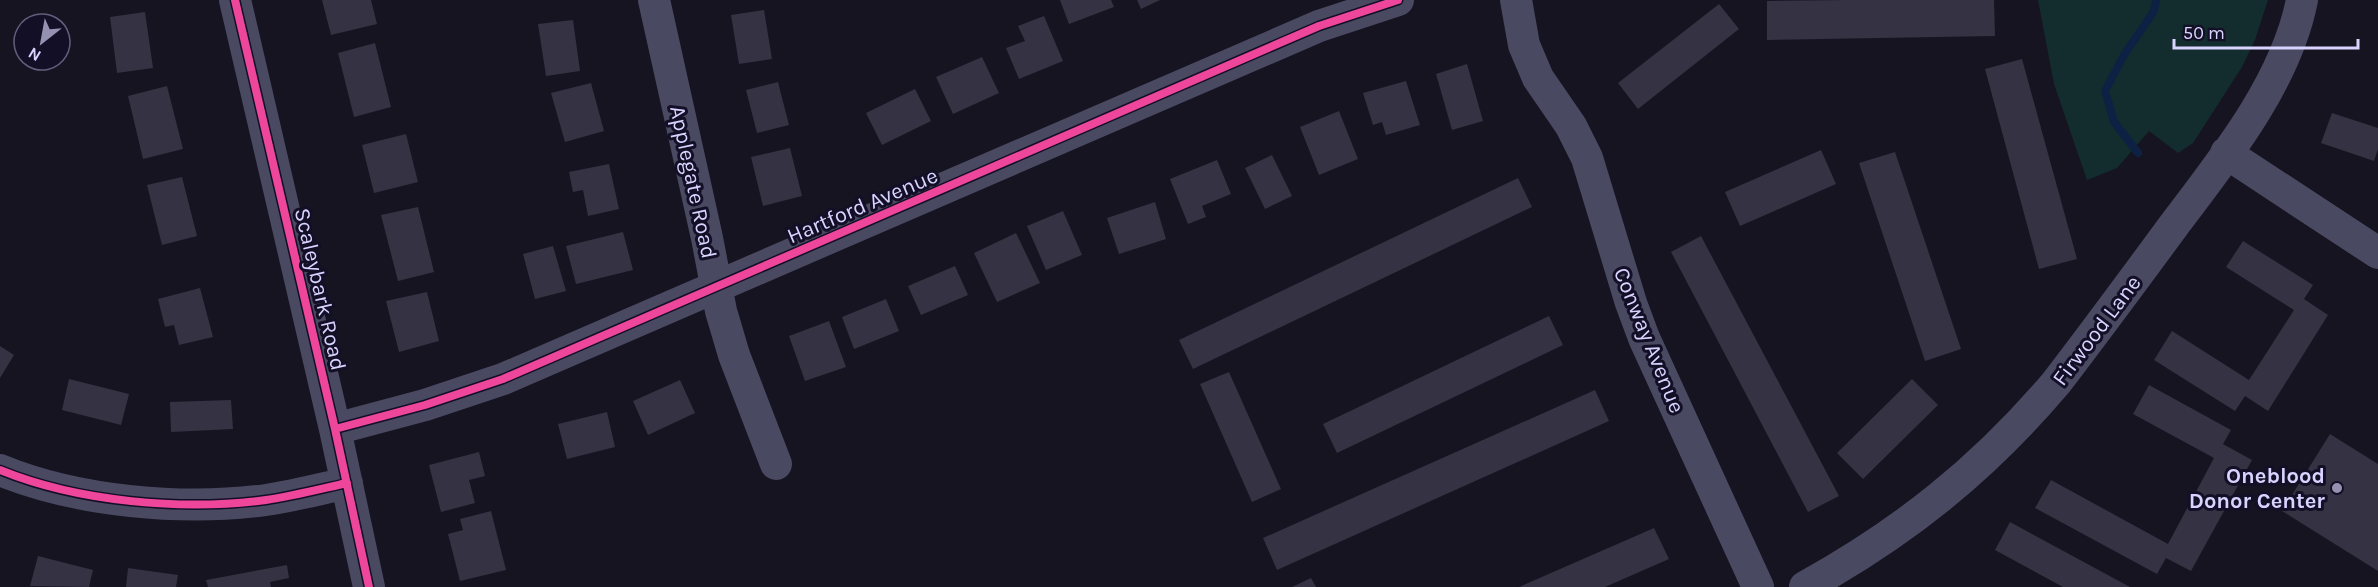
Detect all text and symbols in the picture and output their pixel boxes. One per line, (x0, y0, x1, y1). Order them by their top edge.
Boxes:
north arrow (12, 12, 72, 72)
scale bar (2174, 12, 2358, 50)
text: 50 m (2183, 22, 2225, 44)
text: N (25, 43, 44, 66)
street label: Applegate Road (664, 103, 722, 261)
street label: Hartford Avenue (783, 162, 942, 249)
street label: Scaleybark Road (289, 206, 351, 373)
street label: Conway Avenue (1608, 264, 1690, 417)
street label: Firwood Lane (2047, 270, 2147, 391)
place label: Oneblood Donor Center (2189, 463, 2325, 514)
marker: Oneblood Donor Center (2330, 481, 2344, 495)

